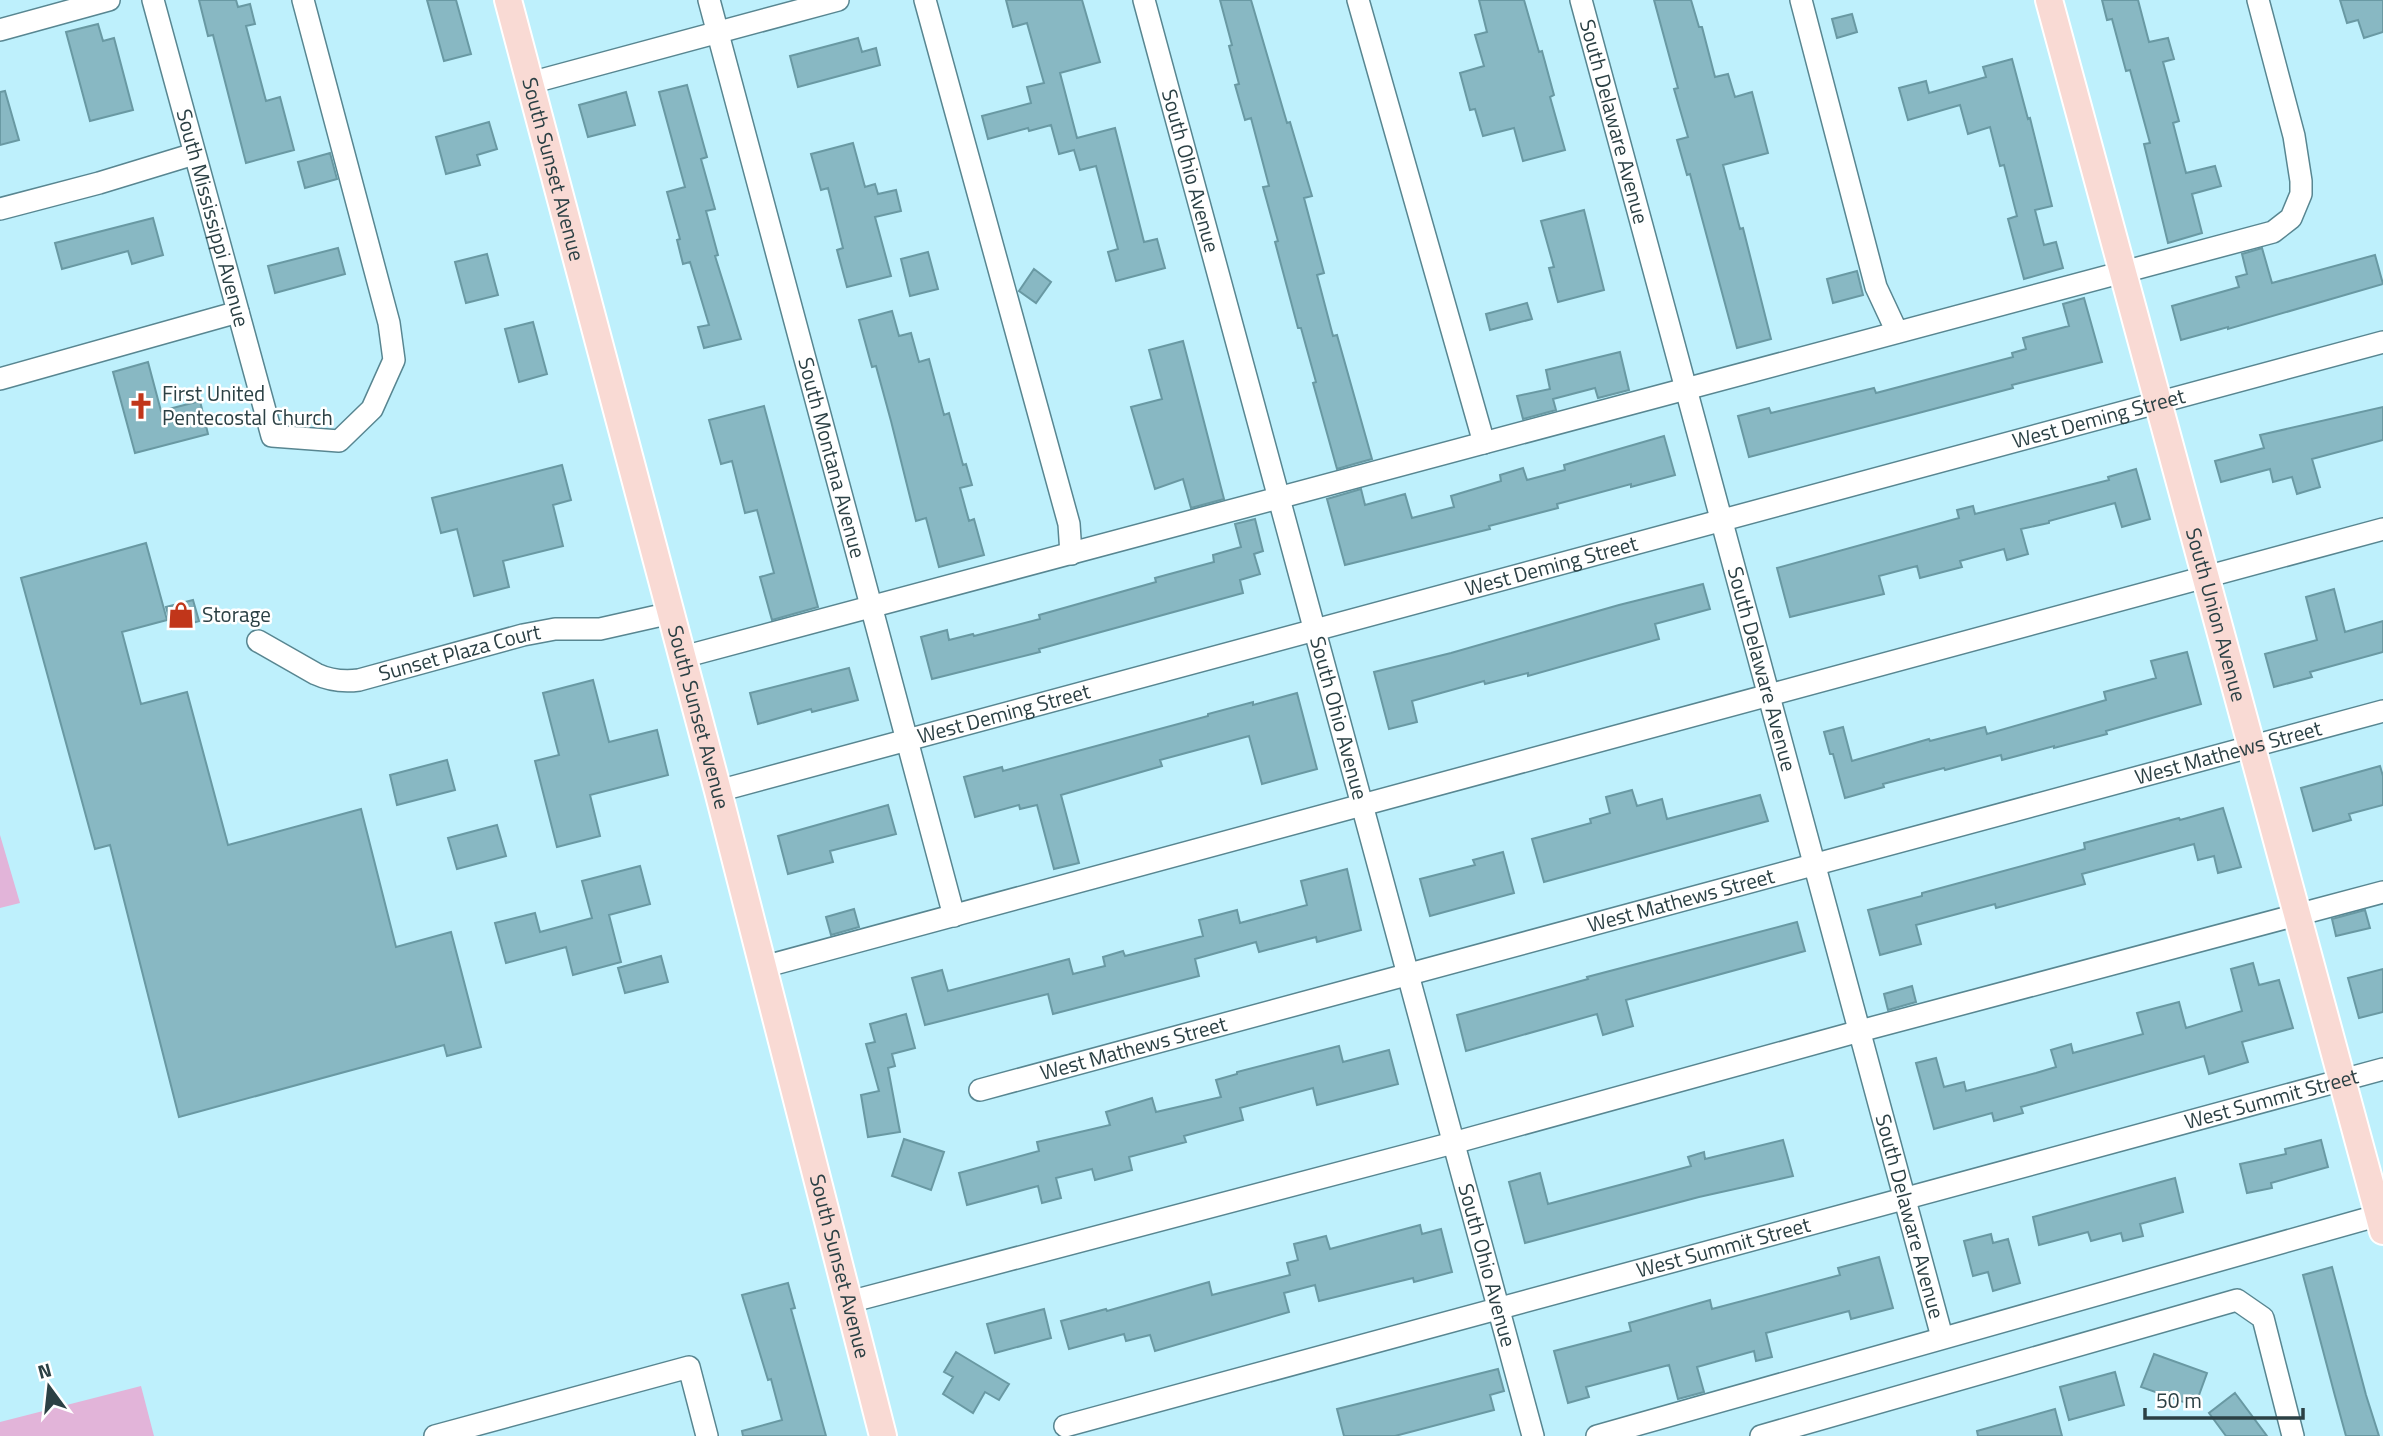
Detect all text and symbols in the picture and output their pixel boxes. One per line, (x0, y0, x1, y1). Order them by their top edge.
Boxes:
street label: South Delaware Avenue (1572, 15, 1658, 227)
street label: South Sunset Avenue (514, 74, 594, 264)
street label: South Ohio Avenue (1154, 85, 1229, 256)
street label: South Mississippi Avenue (168, 105, 258, 330)
street label: South Montana Avenue (790, 354, 875, 562)
place label: First United Pentecostal Church (162, 377, 333, 433)
street label: West Deming Street (2008, 379, 2189, 456)
church icon: First United Pentecostal Church (126, 391, 156, 421)
street label: South Union Avenue (2178, 524, 2256, 705)
street label: West Deming Street (1461, 527, 1642, 604)
street label: South Delaware Avenue (1720, 563, 1806, 775)
place label: Storage (202, 598, 271, 630)
shop icon: Storage (166, 600, 196, 630)
street label: Sunset Plaza Court (375, 615, 544, 689)
street label: South Sunset Avenue (660, 622, 739, 812)
street label: South Ohio Avenue (1302, 633, 1377, 803)
street label: West Deming Street (914, 674, 1094, 752)
street label: West Mathews Street (2131, 711, 2326, 792)
street label: West Mathews Street (1584, 859, 1778, 940)
street label: West Mathews Street (1036, 1007, 1231, 1088)
street label: West Summit Street (2181, 1059, 2362, 1137)
street label: South Delaware Avenue (1867, 1110, 1953, 1322)
street label: South Sunset Avenue (802, 1171, 879, 1361)
street label: South Ohio Avenue (1450, 1180, 1525, 1350)
street label: West Summit Street (1632, 1208, 1814, 1286)
north arrow (14, 1352, 84, 1422)
text: N (34, 1354, 55, 1386)
scale bar (2145, 1376, 2302, 1420)
text: 50 m (2156, 1384, 2202, 1416)

